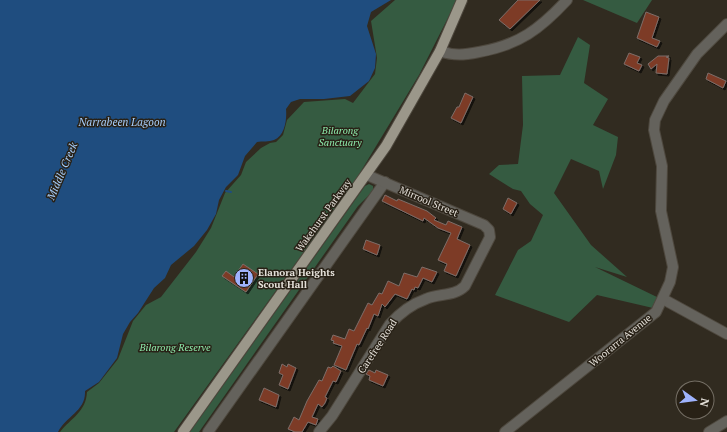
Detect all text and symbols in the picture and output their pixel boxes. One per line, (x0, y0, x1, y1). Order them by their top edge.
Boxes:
water label: Narrabeen Lagoon (77, 115, 166, 129)
park label: Bilarong Sanctuary (319, 124, 362, 149)
water label: Middle Creek (43, 139, 81, 203)
street label: Wakehurst Parkway (293, 175, 355, 254)
street label: Mirrool Street (397, 183, 460, 220)
place label: Elanora Heights Scout Hall (258, 266, 335, 291)
building icon: Elanora Heights Scout Hall (233, 267, 255, 289)
street label: Woorarra Avenue (587, 311, 654, 369)
street label: Carefree Road (355, 316, 400, 376)
park label: Bilarong Reserve (139, 341, 211, 354)
north arrow (675, 380, 715, 420)
text: N (697, 397, 713, 409)

